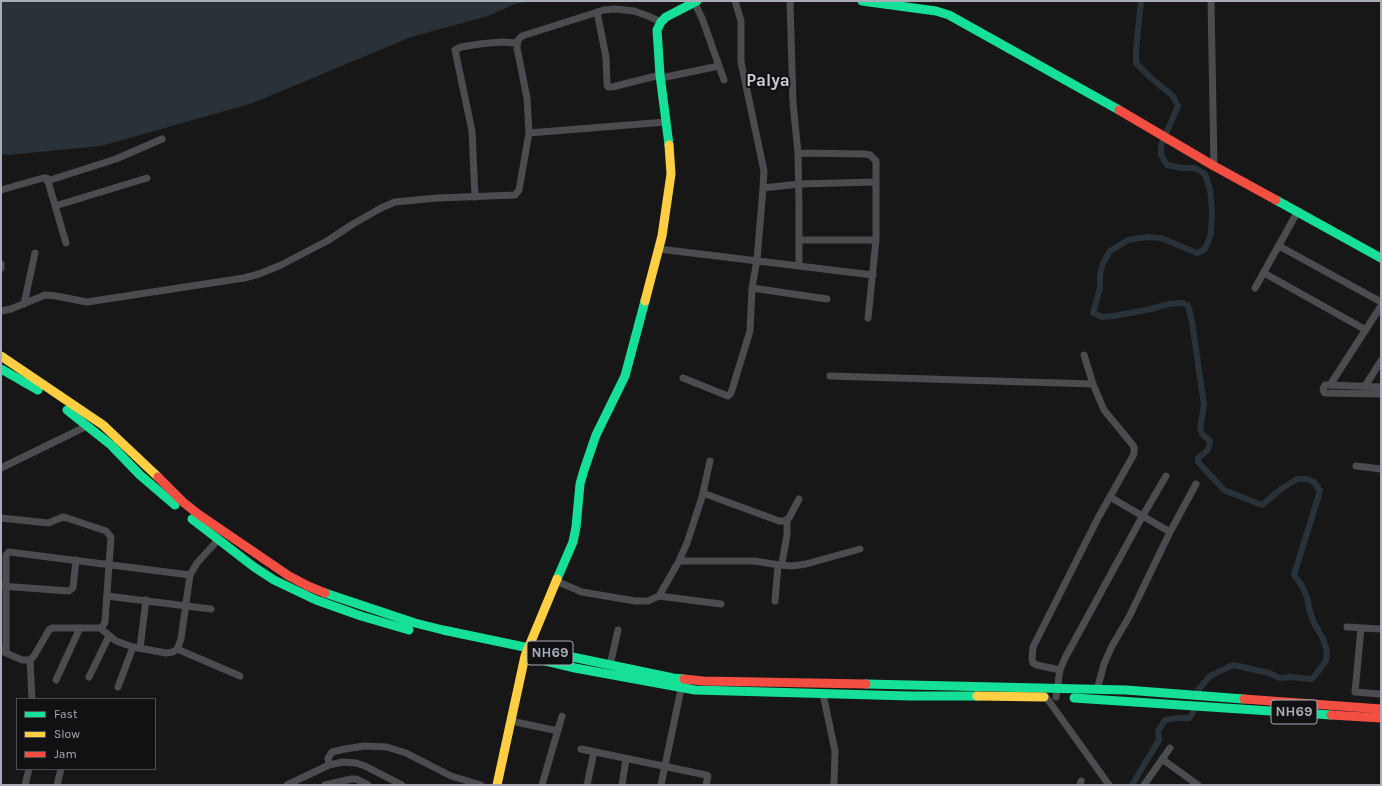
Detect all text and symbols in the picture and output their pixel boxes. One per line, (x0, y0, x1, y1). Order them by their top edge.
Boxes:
district label: Palya (746, 71, 790, 91)
road number: NH69 (527, 641, 573, 665)
legend (16, 698, 156, 770)
road number: NH69 (1271, 700, 1317, 724)
text: Fast (54, 707, 77, 721)
text: Slow (54, 727, 80, 741)
text: Jam (54, 747, 77, 761)

